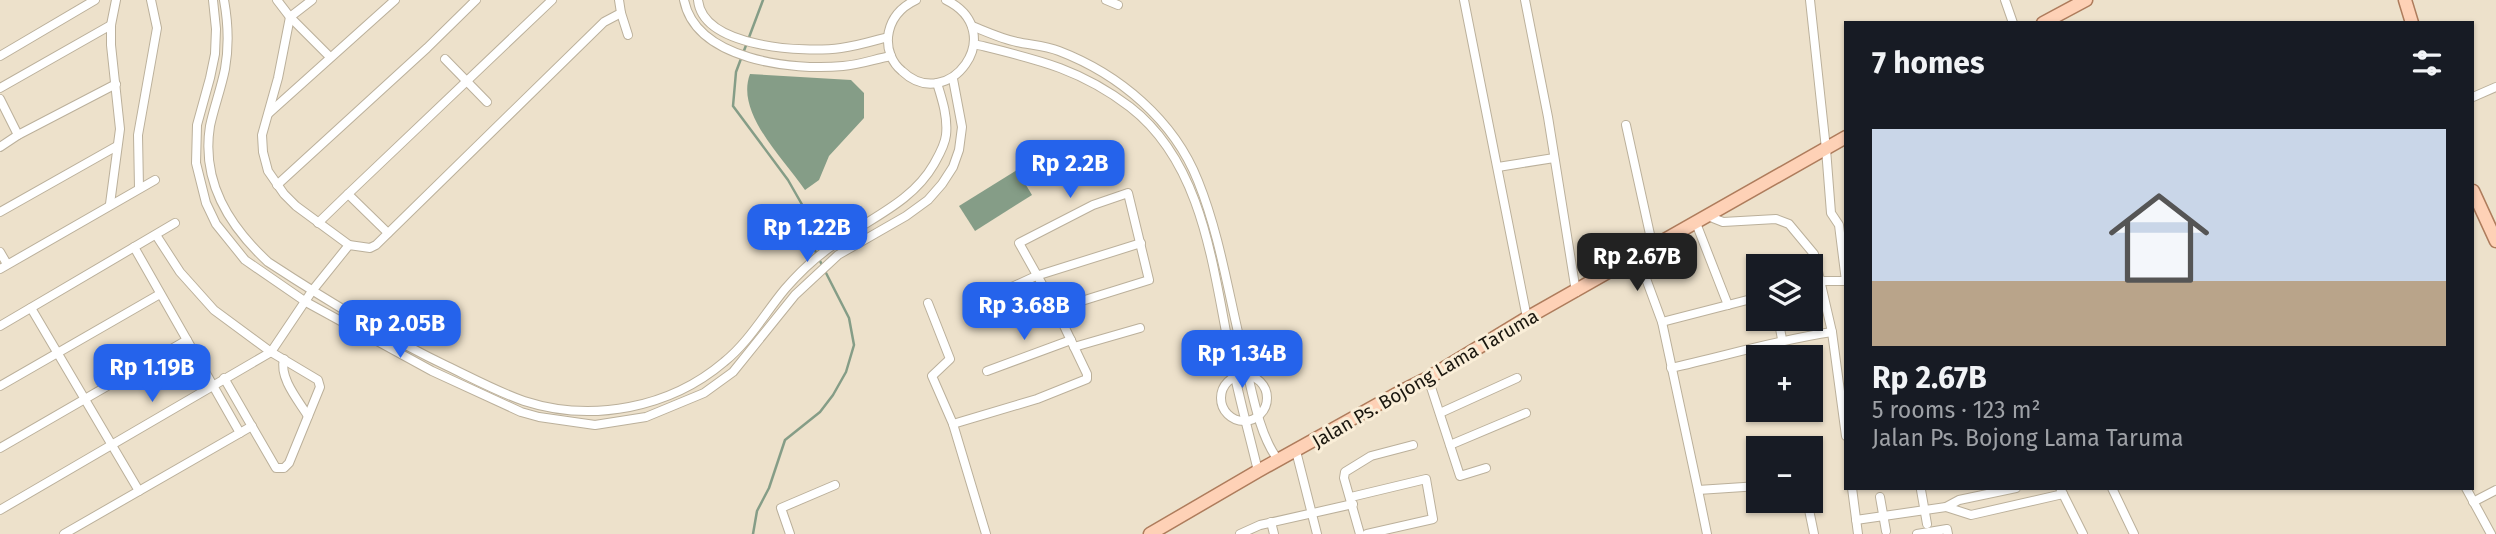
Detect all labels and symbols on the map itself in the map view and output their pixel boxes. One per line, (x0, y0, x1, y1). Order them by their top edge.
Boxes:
pin: Rp 2.2B (1005, 140, 1135, 200)
pin: Rp 1.22B (735, 204, 879, 264)
pin: Rp 2.67B (1565, 233, 1709, 293)
pin: Rp 3.68B (952, 282, 1096, 342)
pin: Rp 2.05B (328, 300, 472, 360)
street label: Jalan Ps. Bojong Lama Taruma (1308, 304, 1542, 453)
pin: Rp 1.34B (1170, 330, 1314, 390)
pin: Rp 1.19B (80, 344, 224, 404)

